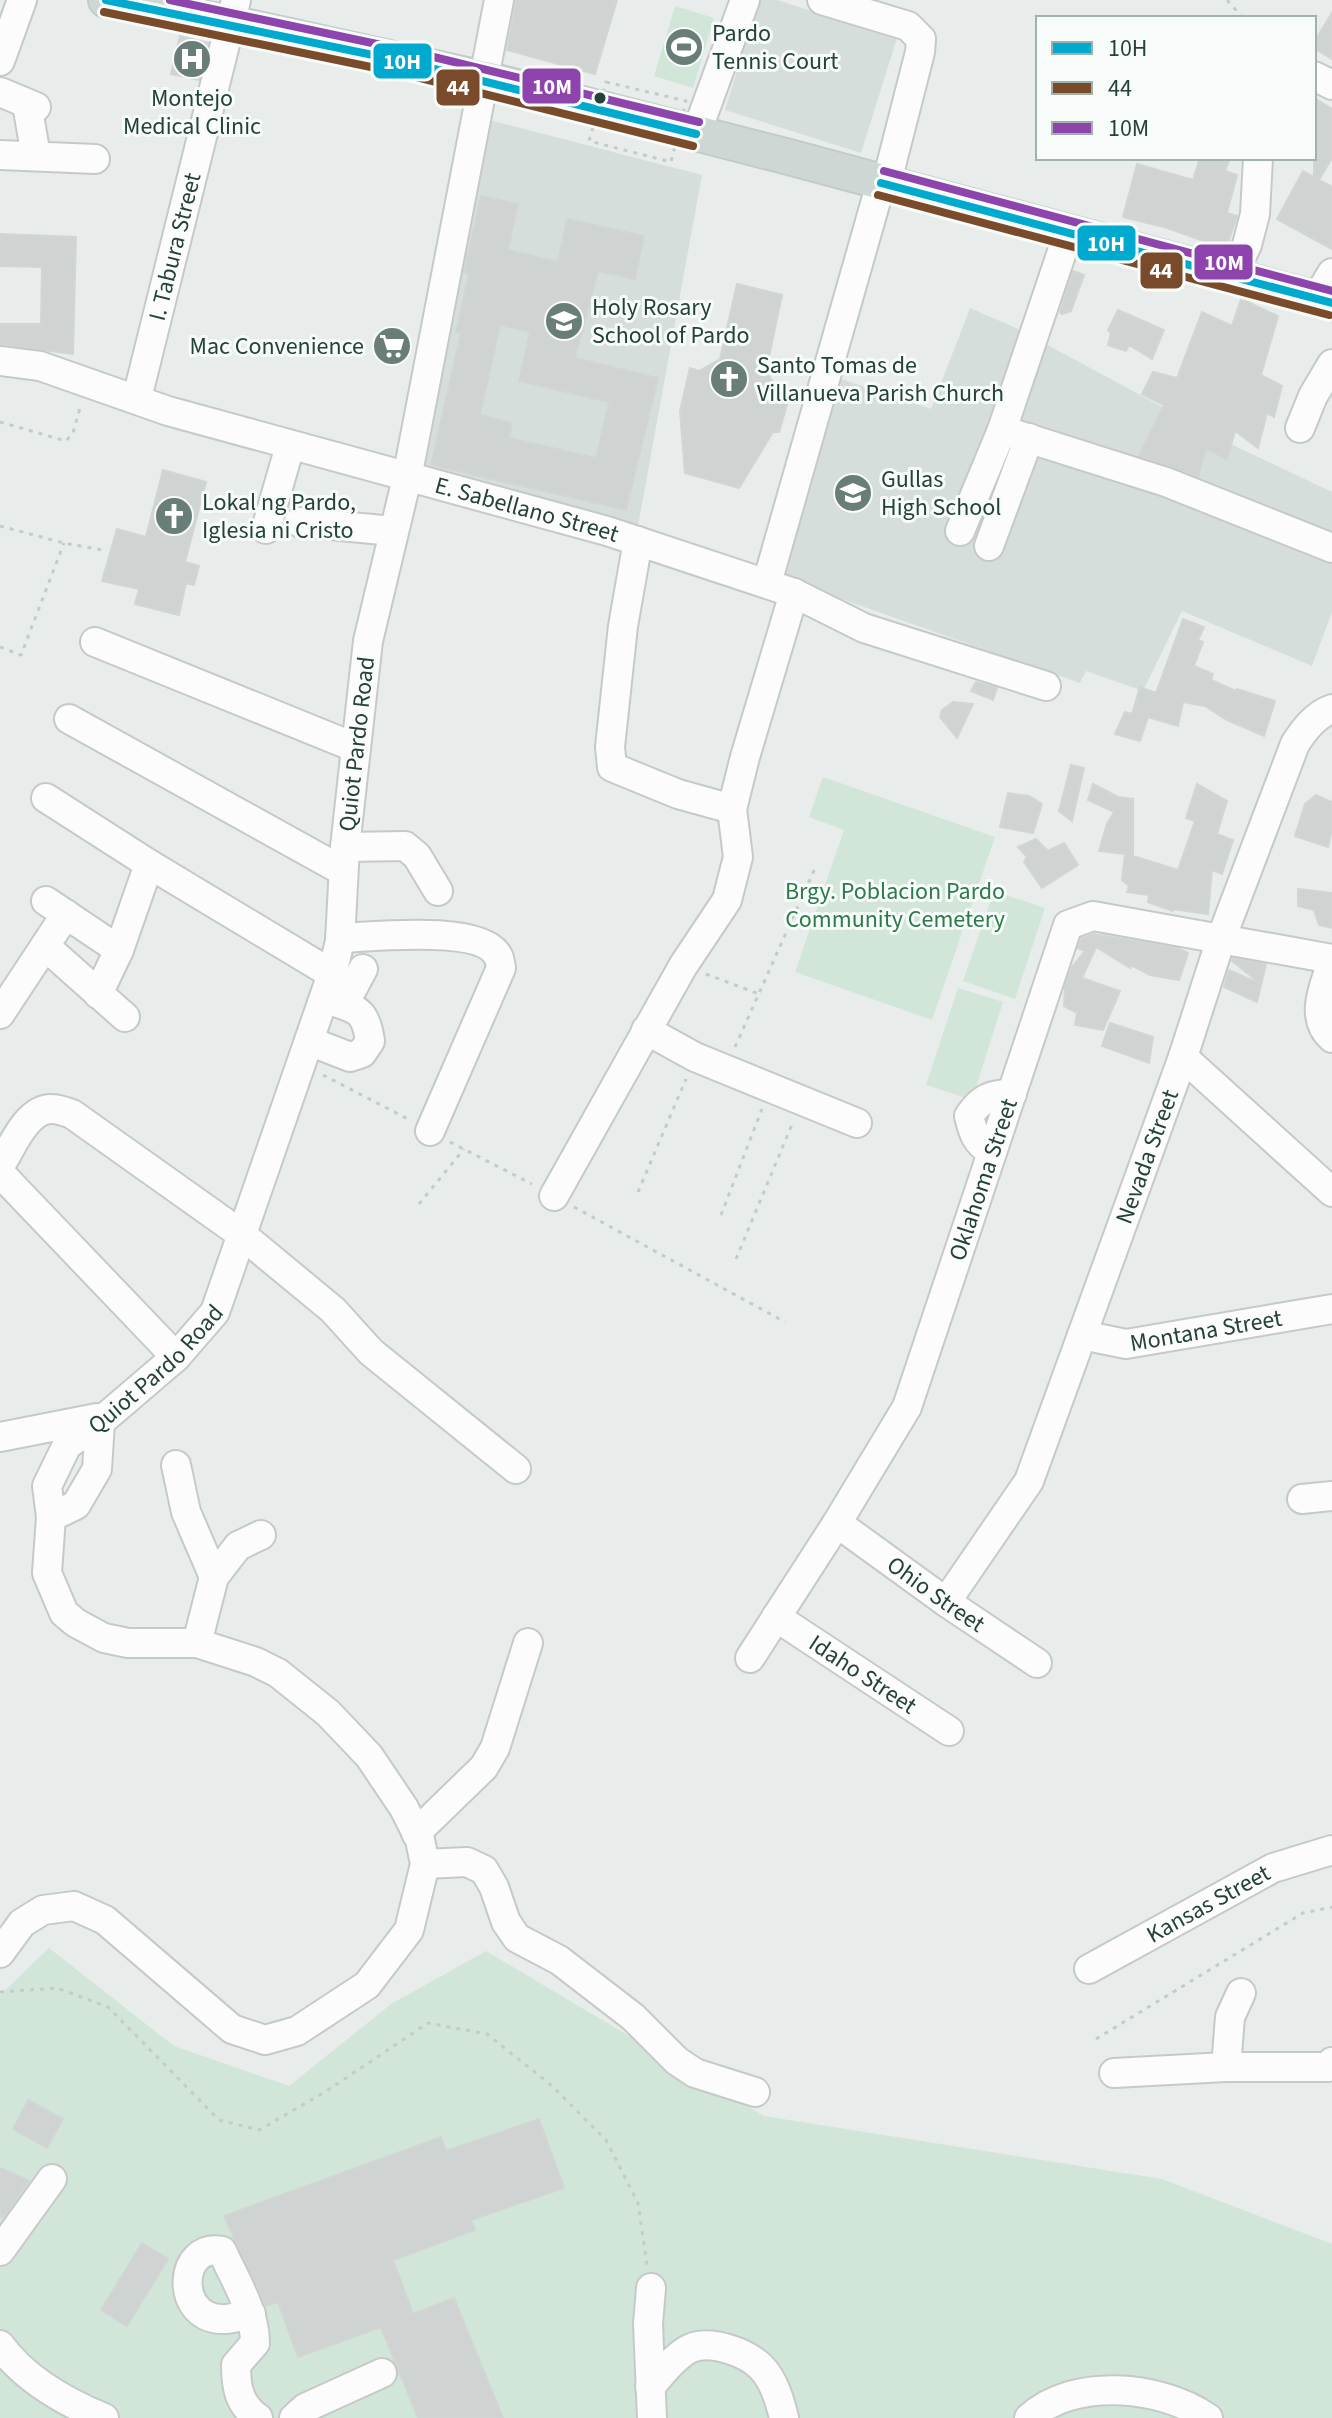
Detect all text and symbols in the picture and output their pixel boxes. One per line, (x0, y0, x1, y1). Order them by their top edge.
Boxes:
place label: Pardo Tennis Court (712, 16, 838, 79)
legend (1036, 16, 1316, 160)
sports icon: Pardo Tennis Court (663, 26, 705, 68)
text: 10H (1108, 31, 1148, 66)
hospital icon: Montejo Medical Clinic (171, 38, 213, 80)
line badge: 10H (372, 42, 433, 80)
text: 10H (383, 46, 421, 78)
line badge: 10M (521, 67, 582, 105)
line badge: 44 (435, 68, 481, 107)
text: 10M (532, 71, 572, 103)
text: 44 (1108, 71, 1132, 106)
text: 44 (446, 72, 470, 104)
place label: Montejo Medical Clinic (123, 81, 261, 144)
unlabelled marker (592, 90, 608, 106)
text: 10M (1108, 111, 1149, 146)
street label: I. Tabura Street (139, 169, 210, 324)
line badge: 10H (1076, 224, 1137, 262)
text: 10H (1087, 228, 1125, 260)
line badge: 10M (1193, 243, 1254, 281)
text: 10M (1204, 247, 1244, 279)
line badge: 44 (1139, 251, 1184, 290)
text: 44 (1149, 255, 1173, 287)
place label: Holy Rosary School of Pardo (592, 290, 750, 353)
school or university icon: Holy Rosary School of Pardo (543, 300, 585, 342)
supermarket icon: Mac Convenience (371, 325, 413, 367)
place label: Mac Convenience (189, 329, 364, 364)
place label: Santo Tomas de Villanueva Parish Church (757, 348, 1004, 411)
church icon: Santo Tomas de Villanueva Parish Church (708, 358, 750, 400)
place label: Gullas High School (881, 462, 1001, 525)
street label: E. Sabellano Street (431, 467, 623, 551)
school or university icon: Gullas High School (832, 472, 874, 514)
place label: Lokal ng Pardo, Iglesia ni Cristo (202, 485, 356, 548)
church icon: Lokal ng Pardo, Iglesia ni Cristo (153, 495, 195, 537)
street label: Quiot Pardo Road (329, 655, 384, 833)
park label: Brgy. Poblacion Pardo Community Cemetery (785, 874, 1005, 937)
street label: Nevada Street (1106, 1084, 1187, 1229)
street label: Oklahoma Street (940, 1094, 1026, 1265)
street label: Quiot Pardo Road (81, 1297, 232, 1443)
street label: Montana Street (1127, 1300, 1285, 1361)
street label: Ohio Street (880, 1547, 992, 1641)
street label: Idaho Street (802, 1626, 924, 1723)
street label: Kansas Street (1140, 1855, 1276, 1952)

